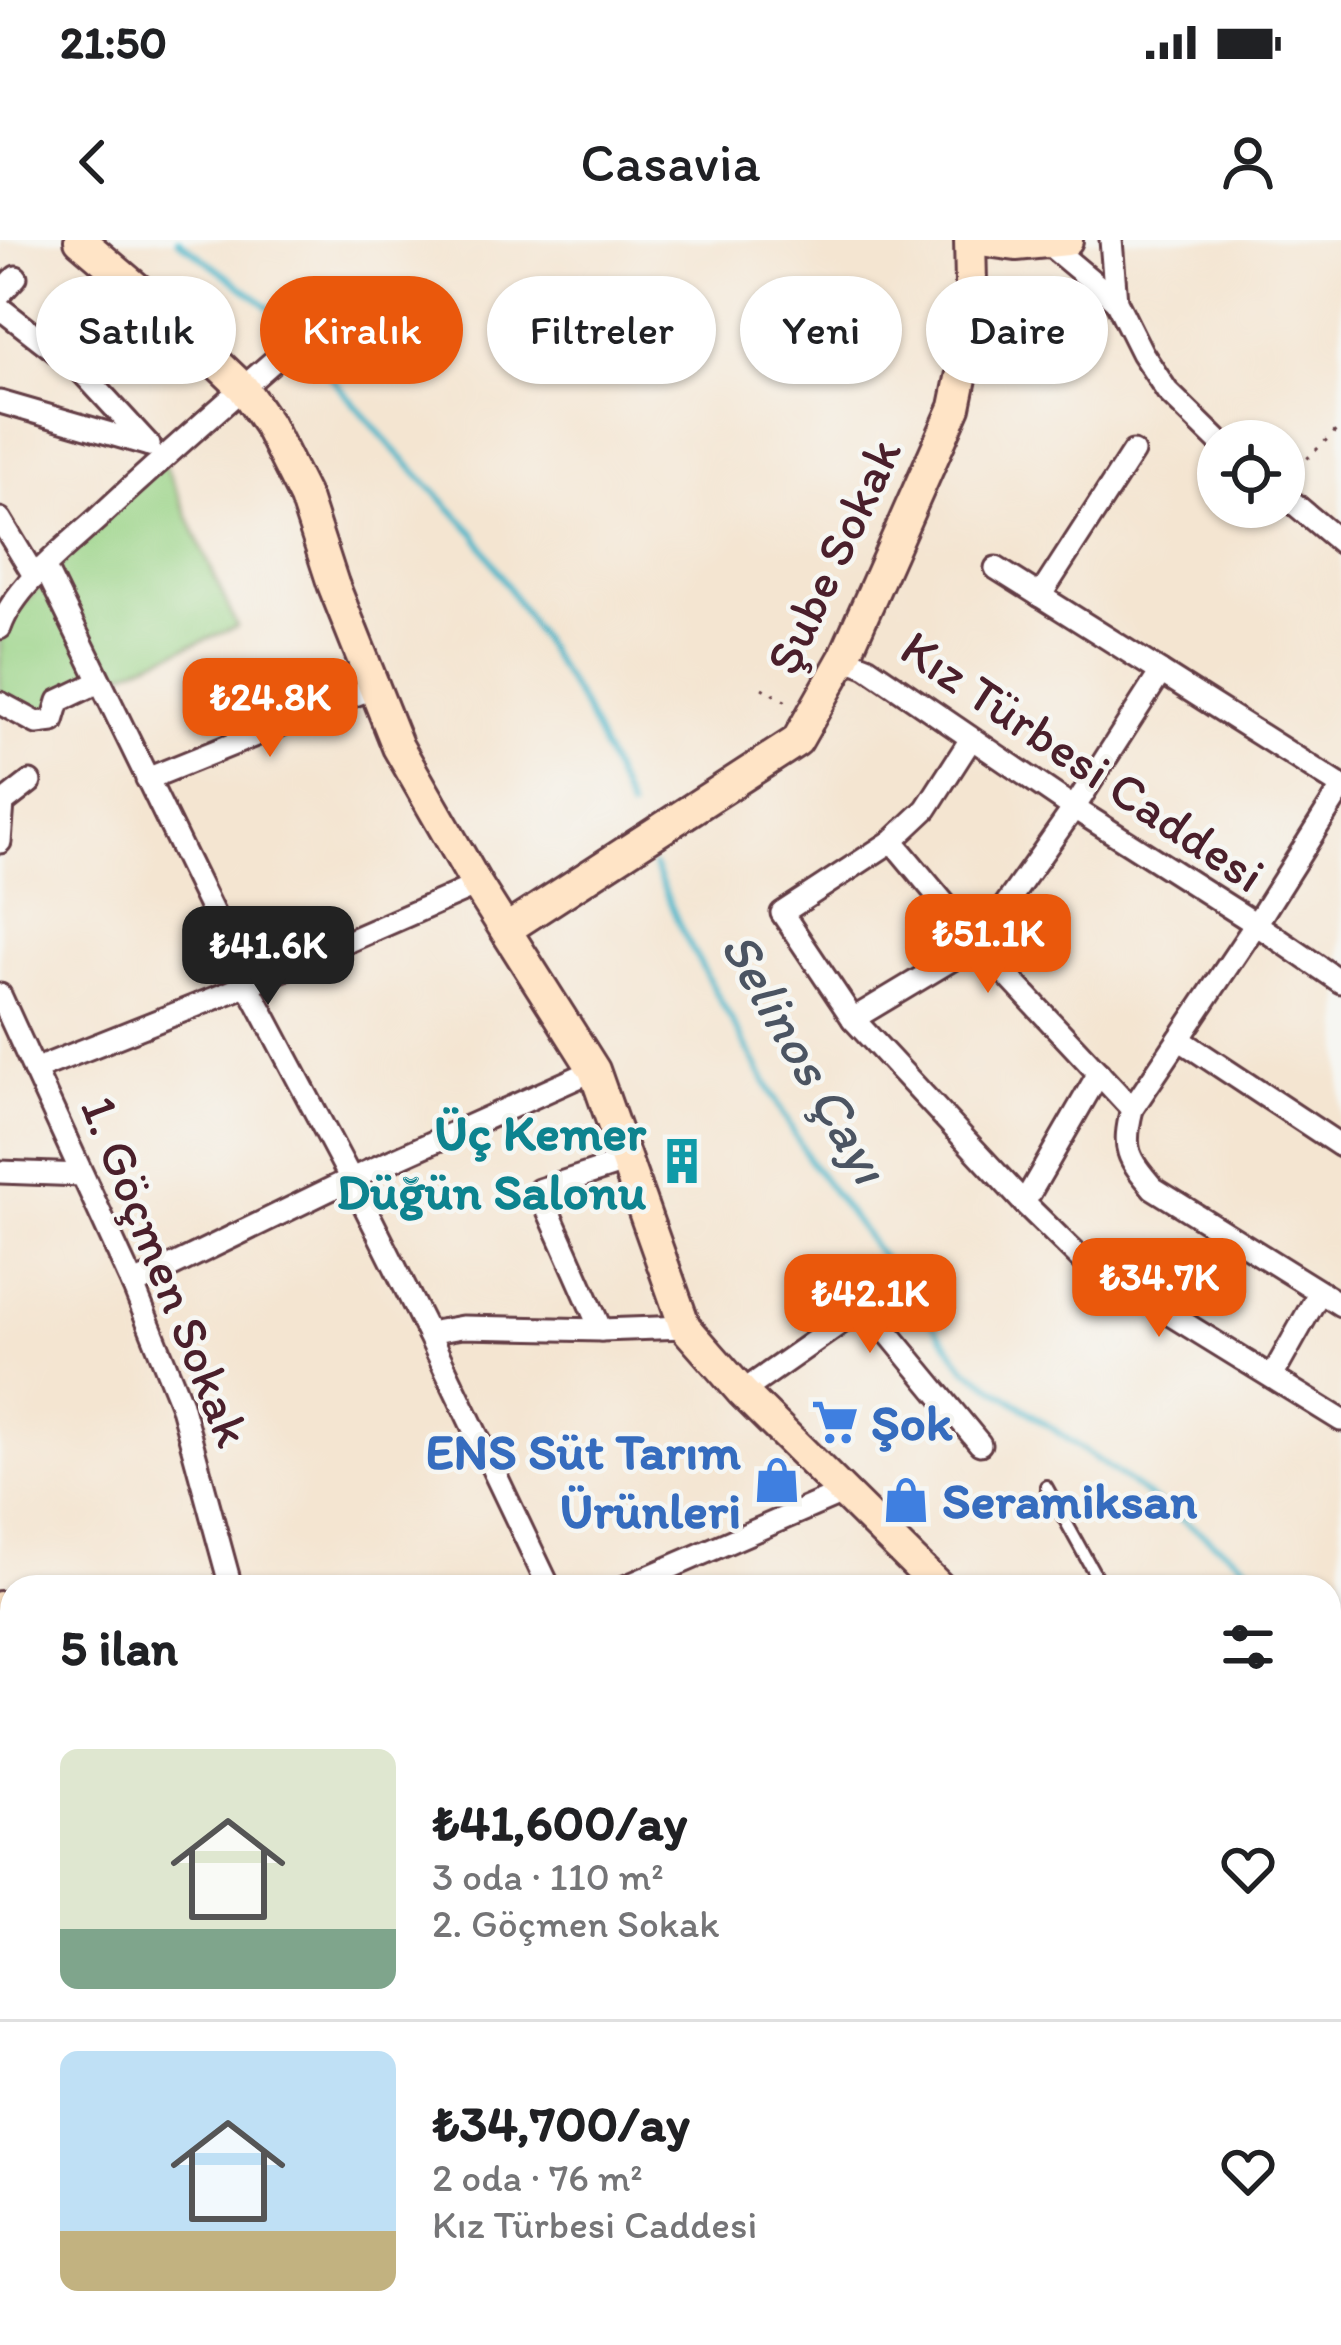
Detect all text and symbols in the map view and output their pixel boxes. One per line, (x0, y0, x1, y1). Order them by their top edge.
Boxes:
text: 21:50 (60, 15, 167, 69)
icon: back (60, 129, 126, 195)
icon: person (1215, 129, 1281, 195)
text: Casavia (580, 130, 761, 195)
chip: Satılık (36, 276, 236, 384)
chip: Kiralık (260, 276, 463, 384)
chip: Filtreler (487, 276, 716, 384)
chip: Yeni (740, 276, 902, 384)
chip: Daire (926, 276, 1108, 384)
map controls (1197, 420, 1305, 528)
button: locate (1197, 420, 1305, 528)
street label: Şube Sokak (752, 429, 914, 683)
street label: Kız Türbesi Caddesi (890, 617, 1276, 905)
pin: ₺24.8K (172, 658, 368, 760)
text: ₺24.8K (210, 673, 330, 720)
pin: ₺51.1K (890, 894, 1086, 996)
pin: ₺41.6K (170, 906, 366, 1008)
text: ₺51.1K (932, 909, 1044, 956)
water label: Selinos Çayı (707, 920, 904, 1196)
text: ₺41.6K (209, 921, 327, 968)
street label: 1. Göçmen Sokak (68, 1087, 264, 1455)
place label: Üç Kemer Düğün Salonu (337, 1102, 647, 1222)
building icon: Üç Kemer Düğün Salonu (657, 1136, 707, 1186)
pin: ₺34.7K (1061, 1238, 1257, 1340)
text: ₺34.7K (1099, 1253, 1219, 1300)
pin: ₺42.1K (772, 1254, 968, 1356)
text: ₺42.1K (811, 1269, 929, 1316)
place label: Şok (871, 1392, 953, 1453)
supermarket icon: Şok (810, 1397, 860, 1447)
place label: ENS Süt Tarım Ürünleri (425, 1421, 741, 1541)
shop icon: ENS Süt Tarım Ürünleri (752, 1455, 802, 1505)
place label: Seramiksan (942, 1470, 1198, 1531)
shop icon: Seramiksan (881, 1475, 931, 1525)
icon: filters (1215, 1614, 1281, 1680)
text: 5 ilan (60, 1617, 178, 1678)
text: ₺41,600/ay (432, 1792, 687, 1853)
icon: home (156, 1797, 300, 1941)
icon: heart (1215, 1836, 1281, 1902)
text: 3 oda · 110 m² (432, 1853, 664, 1900)
text: 2. Göçmen Sokak (432, 1900, 719, 1947)
text: ₺34,700/ay (432, 2093, 690, 2154)
icon: home (156, 2099, 300, 2243)
icon: heart (1215, 2138, 1281, 2204)
text: 2 oda · 76 m² (432, 2154, 643, 2201)
text: Kız Türbesi Caddesi (432, 2201, 757, 2248)

